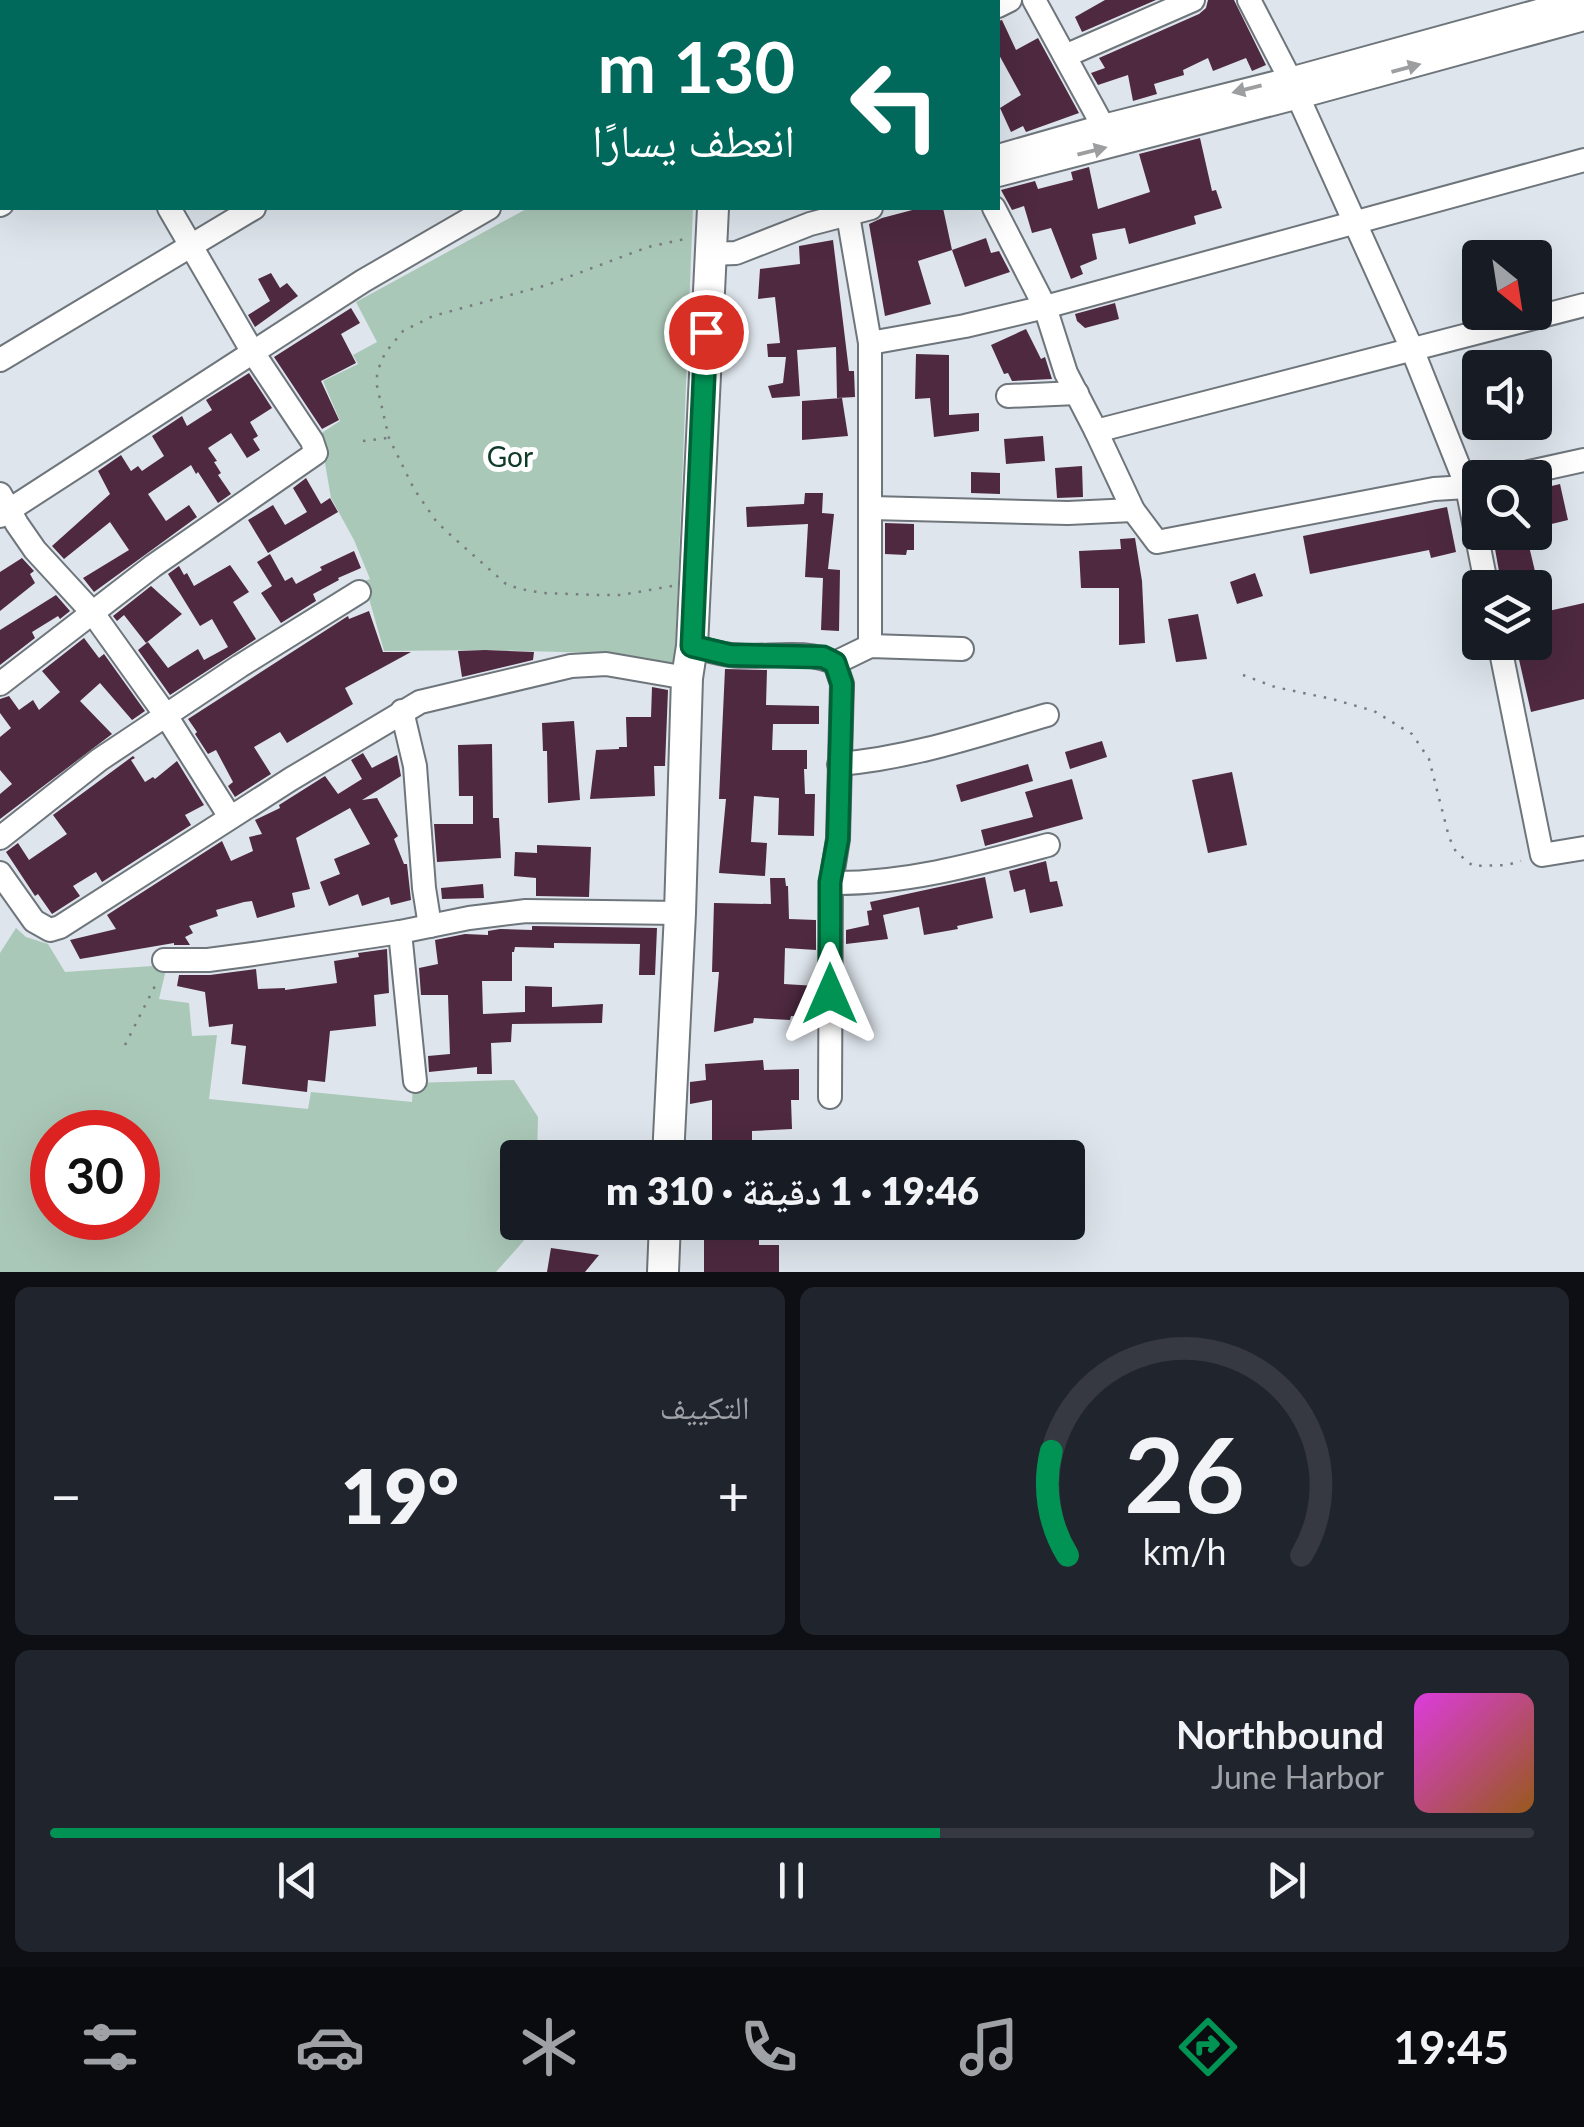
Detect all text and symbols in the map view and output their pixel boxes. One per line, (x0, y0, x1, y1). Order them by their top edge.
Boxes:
text: 130 m (598, 24, 795, 108)
icon: left (830, 40, 960, 170)
one-way arrow (1391, 60, 1422, 75)
one-way arrow (1231, 82, 1262, 98)
text: انعطف يسارًا (592, 113, 795, 167)
one-way arrow (1077, 143, 1108, 158)
north arrow (1462, 240, 1552, 330)
map controls (1462, 240, 1552, 660)
pin (664, 290, 749, 375)
icon: arrive (679, 305, 734, 360)
button: sound (1462, 350, 1552, 440)
park label: Gor (487, 439, 533, 473)
button: search (1462, 460, 1552, 550)
button: layers (1462, 570, 1552, 660)
position arrow (778, 942, 882, 1046)
speed limit sign: 30 (30, 1110, 160, 1240)
text: 19:46 · 1 دقيقة · 310 m (606, 1167, 979, 1213)
text: التكييف (660, 1387, 750, 1426)
text: 26 (1124, 1410, 1245, 1535)
text: 19° (341, 1450, 459, 1540)
text: − (50, 1462, 82, 1528)
text: + (718, 1462, 749, 1528)
text: km/h (1142, 1530, 1226, 1573)
text: Northbound (1176, 1711, 1384, 1757)
text: June Harbor (1211, 1757, 1384, 1796)
icon: previous (270, 1853, 325, 1908)
icon: pause (764, 1853, 819, 1908)
icon: next (1259, 1853, 1314, 1908)
icon: filters (75, 2012, 145, 2082)
icon: car (295, 2012, 365, 2082)
icon: climate (514, 2012, 584, 2082)
icon: phone (734, 2012, 804, 2082)
icon: music (954, 2012, 1024, 2082)
icon: directions (1173, 2012, 1243, 2082)
text: 19:45 (1393, 2020, 1509, 2074)

